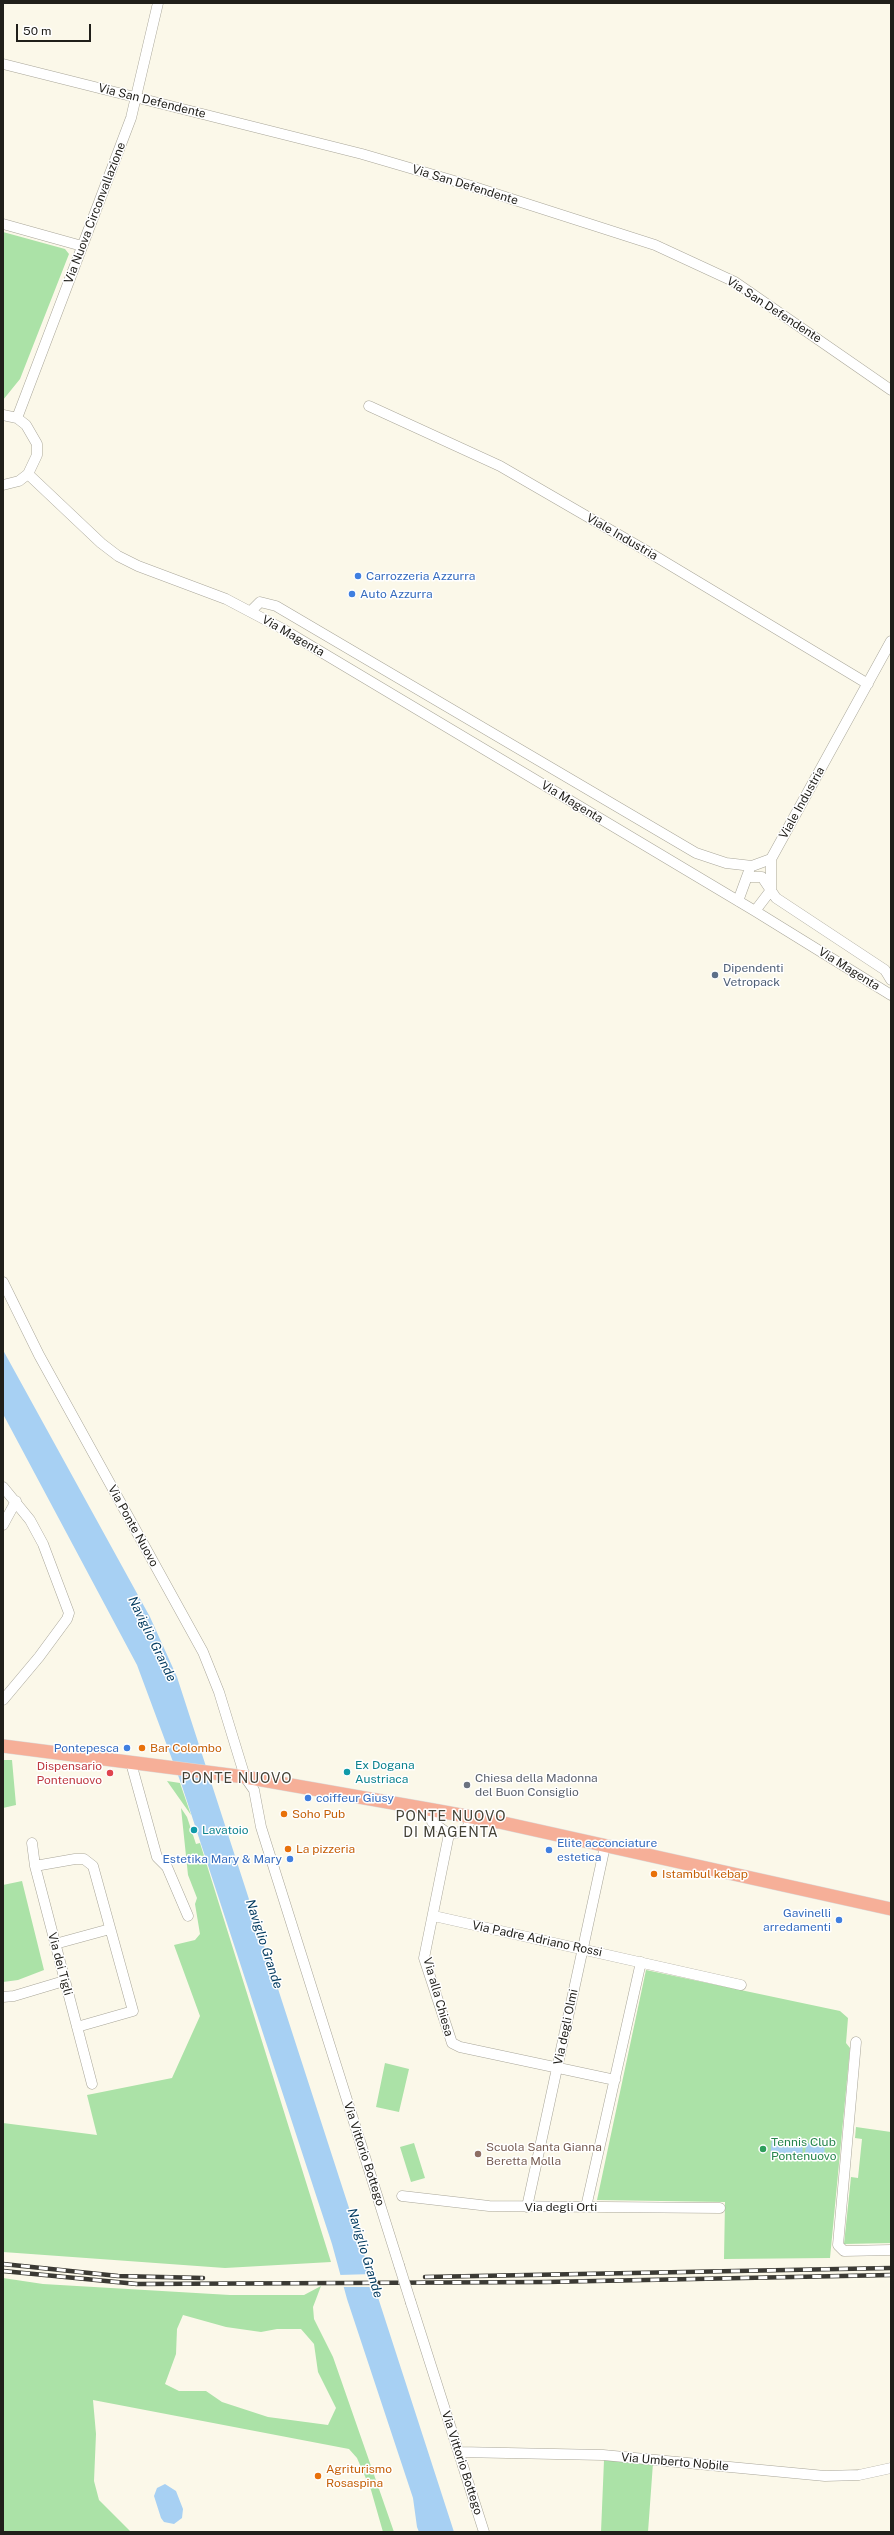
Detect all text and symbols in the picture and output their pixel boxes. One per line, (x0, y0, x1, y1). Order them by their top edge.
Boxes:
scale bar (18, 16, 93, 42)
text: 50 m (23, 24, 51, 38)
street label: Via San Defendente (97, 81, 207, 121)
street label: Via Nuova Circonvallazione (61, 140, 129, 286)
street label: Via San Defendente (410, 162, 520, 208)
street label: Via San Defendente (724, 274, 824, 346)
street label: Viale Industria (584, 511, 660, 563)
place label: Carrozzeria Azzurra (366, 569, 475, 583)
marker: Carrozzeria Azzurra (353, 571, 363, 581)
place label: Auto Azzurra (360, 587, 433, 601)
marker: Auto Azzurra (347, 589, 357, 599)
street label: Via Magenta (259, 612, 327, 660)
street label: Viale Industria (776, 764, 828, 842)
street label: Via Magenta (538, 778, 606, 826)
street label: Via Magenta (816, 944, 882, 994)
place label: Dipendenti Vetropack (723, 961, 783, 989)
marker: Dipendenti Vetropack (710, 970, 720, 980)
street label: Via Ponte Nuovo (105, 1483, 161, 1569)
water label: Naviglio Grande (125, 1594, 179, 1684)
place label: Pontepesca (54, 1741, 119, 1755)
place label: Bar Colombo (150, 1741, 222, 1755)
marker: Pontepesca (122, 1743, 132, 1753)
marker: Bar Colombo (137, 1743, 147, 1753)
place label: Ex Dogana Austriaca (355, 1758, 415, 1786)
place label: Dispensario Pontenuovo (36, 1759, 102, 1787)
marker: Ex Dogana Austriaca (342, 1767, 352, 1777)
marker: Dispensario Pontenuovo (105, 1768, 115, 1778)
district label: PONTE NUOVO (181, 1771, 293, 1787)
place label: Chiesa della Madonna del Buon Consiglio (475, 1771, 598, 1799)
marker: Chiesa della Madonna del Buon Consiglio (462, 1780, 472, 1790)
place label: coiffeur Giusy (316, 1791, 394, 1805)
marker: coiffeur Giusy (303, 1793, 313, 1803)
place label: Soho Pub (292, 1807, 345, 1821)
marker: Soho Pub (279, 1809, 289, 1819)
district label: PONTE NUOVO DI MAGENTA (395, 1809, 507, 1842)
place label: Lavatoio (202, 1823, 249, 1837)
marker: Lavatoio (189, 1825, 199, 1835)
place label: Elite acconciature estetica (557, 1836, 657, 1864)
place label: La pizzeria (296, 1842, 355, 1856)
marker: La pizzeria (283, 1844, 293, 1854)
marker: Elite acconciature estetica (544, 1845, 554, 1855)
place label: Estetika Mary & Mary (163, 1852, 282, 1866)
marker: Estetika Mary & Mary (285, 1854, 295, 1864)
place label: Istambul kebap (662, 1867, 748, 1881)
marker: Istambul kebap (649, 1869, 659, 1879)
water label: Naviglio Grande (242, 1897, 286, 1991)
place label: Gavinelli arredamenti (763, 1906, 831, 1934)
marker: Gavinelli arredamenti (834, 1915, 844, 1925)
street label: Via Padre Adriano Rossi (471, 1918, 603, 1960)
street label: Via dei Tigli (45, 1931, 75, 1997)
street label: Via alla Chiesa (420, 1956, 456, 2038)
street label: Via degli Olmi (551, 1988, 581, 2066)
street label: Via Vittorio Bottego (340, 2100, 388, 2208)
place label: Tennis Club Pontenuovo (771, 2135, 837, 2163)
place label: Scuola Santa Gianna Beretta Molla (486, 2140, 602, 2168)
marker: Tennis Club Pontenuovo (758, 2144, 768, 2154)
marker: Scuola Santa Gianna Beretta Molla (473, 2149, 483, 2159)
street label: Via degli Orti (525, 2200, 597, 2214)
water label: Naviglio Grande (344, 2206, 386, 2300)
street label: Via Vittorio Bottego (438, 2409, 486, 2517)
street label: Via Umberto Nobile (621, 2450, 729, 2474)
place label: Agriturismo Rosaspina (326, 2462, 392, 2490)
marker: Agriturismo Rosaspina (313, 2471, 323, 2481)

